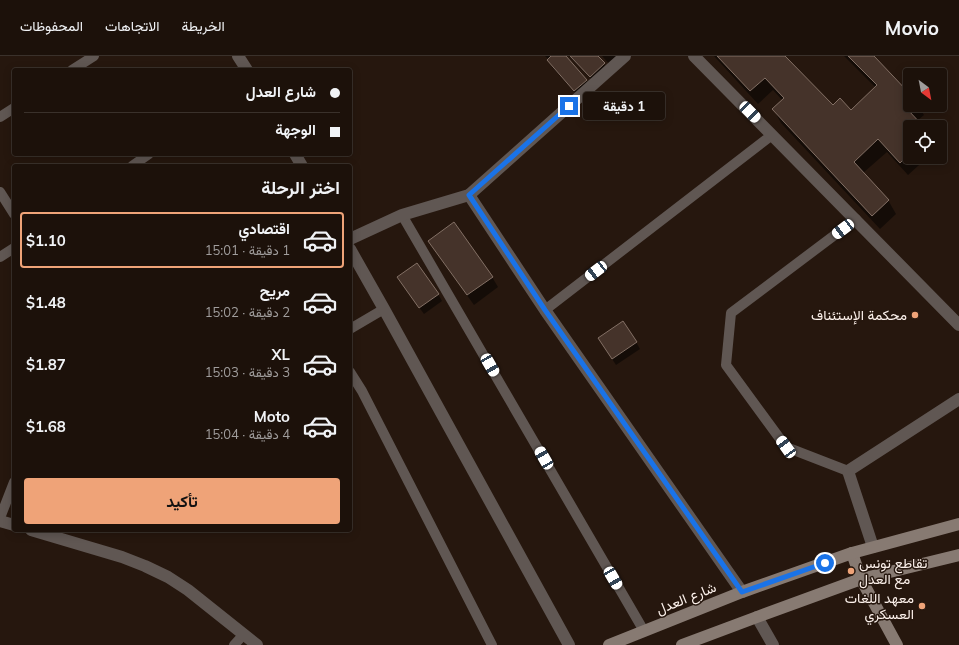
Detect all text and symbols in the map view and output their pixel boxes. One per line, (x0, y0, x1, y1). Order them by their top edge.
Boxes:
text: Movio (885, 16, 939, 40)
text: المحفوظات (20, 17, 83, 35)
text: الاتجاهات (105, 17, 159, 35)
text: الخريطة (181, 17, 225, 35)
north arrow (903, 68, 947, 112)
map controls (903, 68, 947, 164)
text: شارع العدل (246, 82, 316, 101)
callout: 1 دقيقة (583, 92, 665, 120)
route end (560, 97, 578, 115)
text: 1 دقيقة (603, 98, 645, 114)
car (737, 99, 763, 125)
text: الوجهة (275, 120, 316, 139)
button: locate (903, 120, 947, 164)
text: اختر الرحلة (261, 176, 340, 199)
car (830, 217, 856, 241)
text: اقتصادي (238, 219, 290, 238)
icon: car (302, 222, 338, 258)
text: $1.10 (26, 231, 66, 250)
text: 1 دقيقة · 15:01 (205, 242, 290, 258)
car (583, 259, 609, 283)
text: مريح (260, 281, 290, 300)
icon: car (302, 284, 338, 320)
text: $1.48 (26, 293, 66, 312)
text: 2 دقيقة · 15:02 (205, 304, 290, 320)
place label: محكمة الإستئناف (811, 306, 907, 325)
marker: محكمة الإستئناف (910, 310, 920, 320)
text: XL (272, 345, 290, 364)
icon: car (302, 346, 338, 382)
car (479, 352, 501, 378)
text: $1.87 (26, 355, 66, 374)
text: 3 دقيقة · 15:03 (205, 364, 290, 380)
text: Moto (254, 407, 290, 426)
icon: car (302, 408, 338, 444)
text: $1.68 (26, 417, 66, 436)
text: 4 دقيقة · 15:04 (205, 426, 290, 442)
car (774, 434, 798, 460)
car (533, 445, 555, 471)
button: تأكيد (24, 478, 340, 524)
route start (816, 554, 834, 572)
place label: تقاطع تونس مع العدل (859, 554, 928, 590)
car (602, 565, 624, 591)
marker: تقاطع تونس مع العدل (846, 566, 856, 576)
street label: شارع العدل (653, 578, 720, 620)
place label: معهد اللغات العسكري (845, 589, 914, 626)
marker: معهد اللغات العسكري (917, 601, 927, 611)

